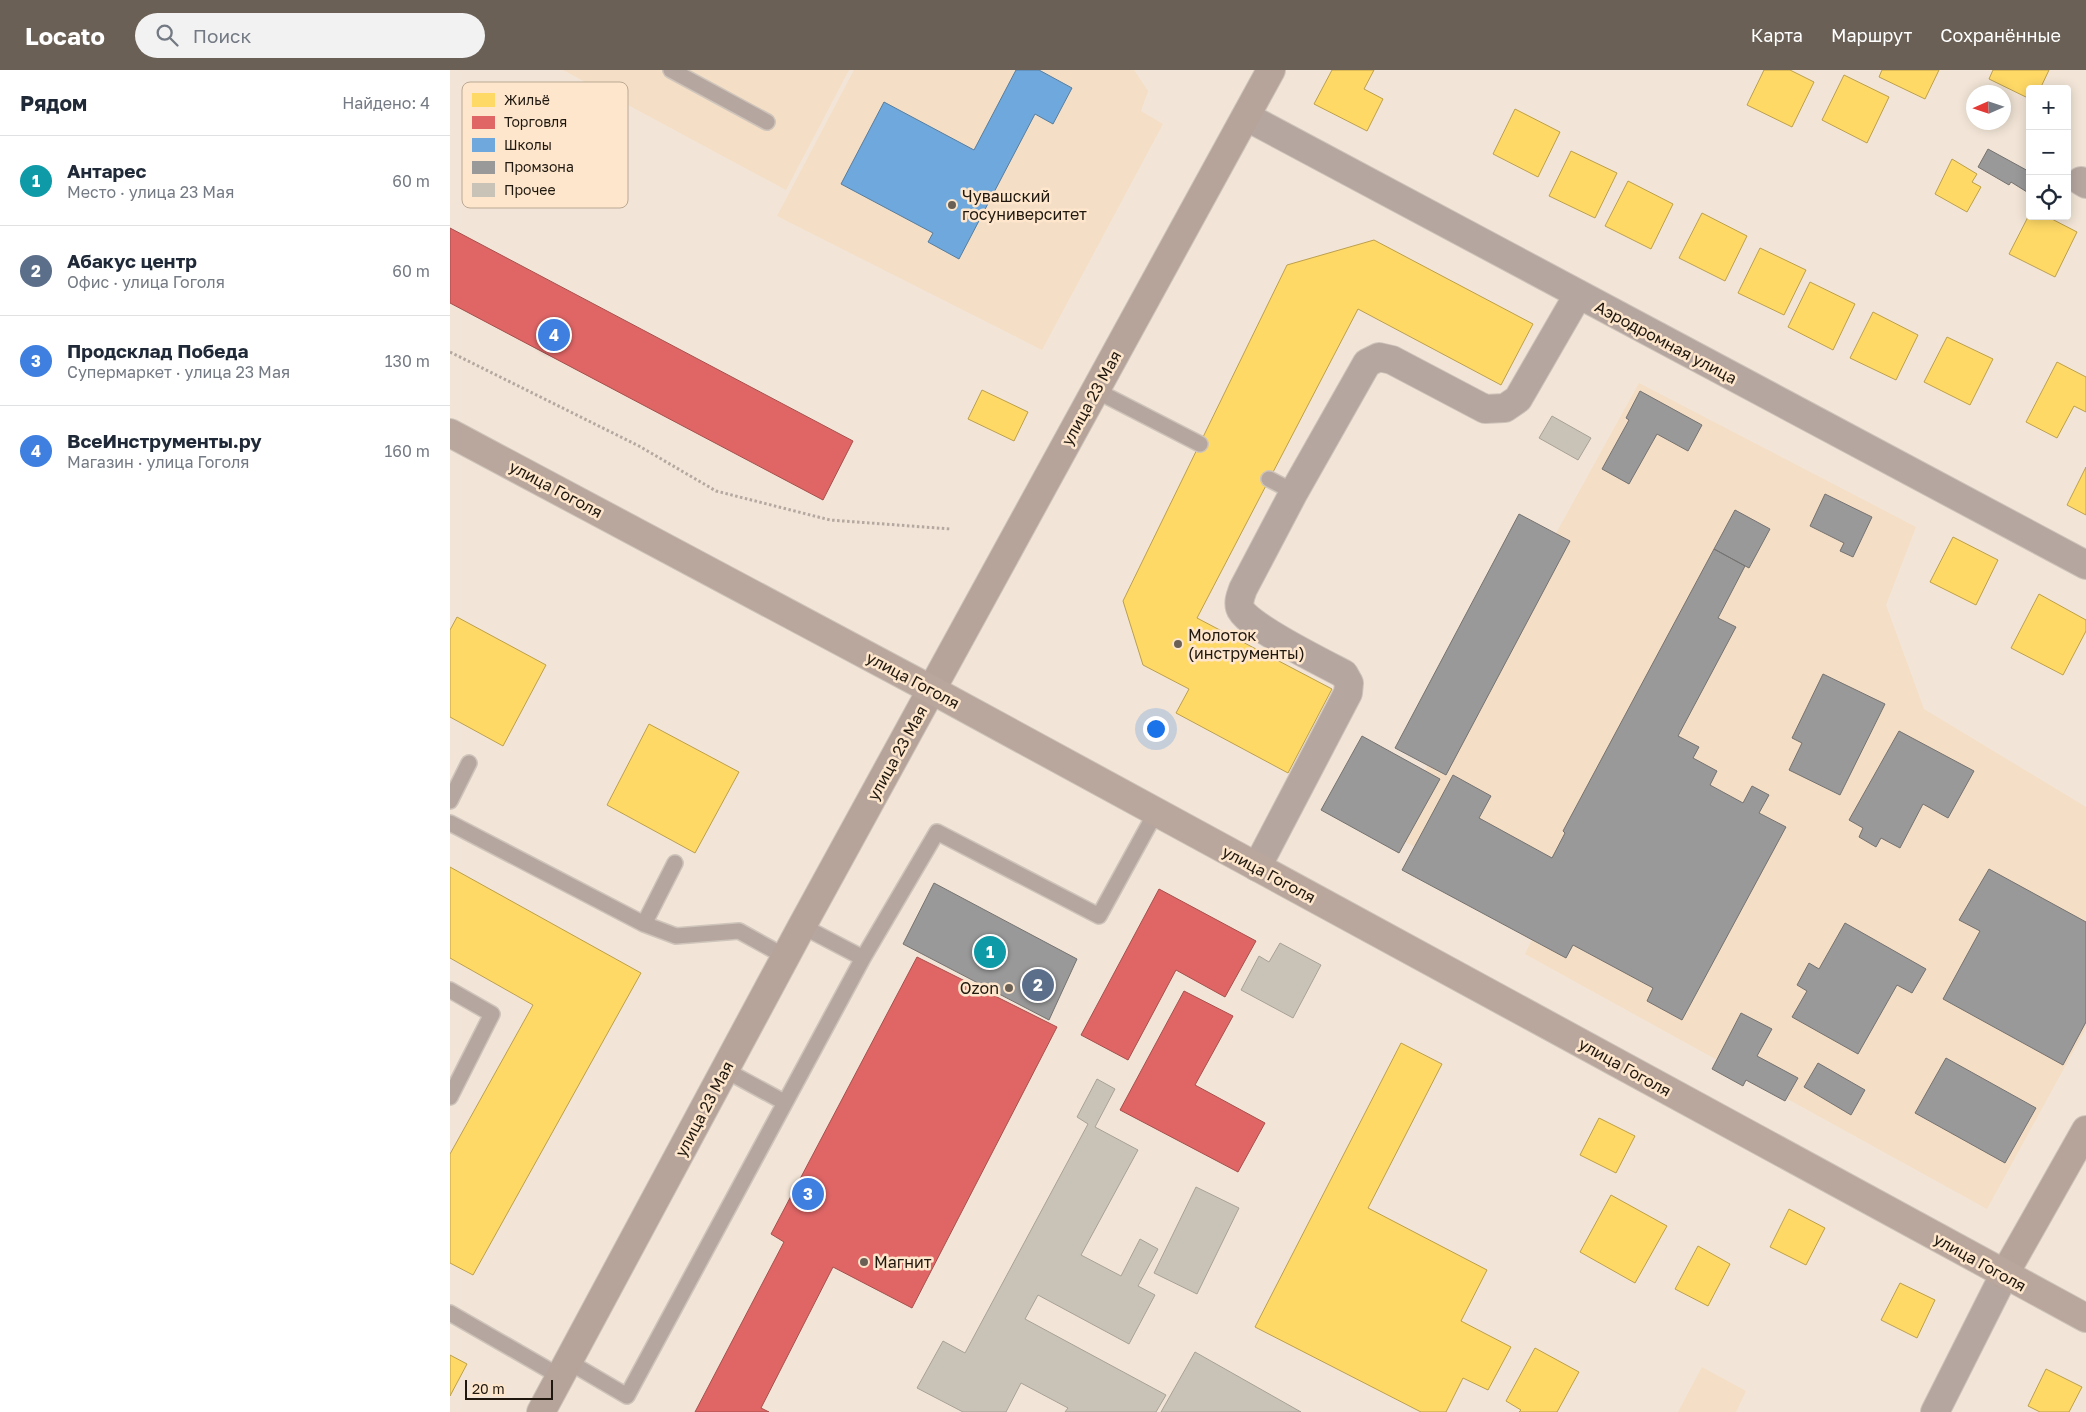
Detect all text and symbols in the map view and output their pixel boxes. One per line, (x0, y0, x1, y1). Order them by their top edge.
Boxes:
search box (135, 13, 485, 58)
text: Locato (25, 21, 105, 50)
icon: search (153, 21, 181, 49)
text: Поиск (193, 24, 251, 47)
text: Карта (1751, 24, 1803, 46)
text: Маршрут (1831, 24, 1912, 46)
text: Сохранённые (1940, 24, 2061, 46)
legend (462, 82, 628, 208)
north arrow (1966, 85, 2011, 130)
map controls (2026, 85, 2071, 220)
button: + (2026, 85, 2071, 130)
text: Рядом (20, 90, 87, 116)
text: Жильё (504, 91, 550, 108)
text: Найдено: 4 (342, 93, 430, 113)
text: Торговля (504, 113, 567, 130)
button: − (2026, 130, 2071, 175)
text: Школы (504, 136, 552, 153)
text: Промзона (504, 158, 574, 175)
text: Антарес (67, 159, 146, 182)
text: 1 (32, 171, 40, 191)
text: 60 m (392, 171, 430, 191)
button: locate (2026, 175, 2071, 220)
text: Прочее (504, 181, 556, 198)
text: Место · улица 23 Мая (67, 182, 234, 202)
place label: Чувашский госуниверситет (962, 186, 1087, 224)
marker: Чувашский госуниверситет (946, 199, 958, 211)
text: Абакус центр (67, 249, 197, 272)
text: 2 (31, 261, 41, 281)
text: 60 m (392, 261, 430, 281)
text: Офис · улица Гоголя (67, 272, 225, 292)
street label: Аэродромная улица (1592, 296, 1740, 388)
pin: 4 (538, 316, 570, 354)
text: Продсклад Победа (67, 339, 248, 362)
street label: улица 23 Мая (1057, 347, 1125, 449)
text: 3 (31, 351, 41, 371)
text: 130 m (385, 351, 430, 371)
text: Супермаркет · улица 23 Мая (67, 362, 290, 382)
text: ВсеИнструменты.ру (67, 429, 262, 452)
text: 4 (31, 441, 41, 461)
text: 160 m (384, 441, 430, 461)
text: Магазин · улица Гоголя (67, 452, 249, 472)
street label: улица Гоголя (506, 456, 606, 522)
place label: Молоток (инструменты) (1188, 625, 1305, 663)
marker: Молоток (инструменты) (1172, 638, 1184, 650)
street label: улица Гоголя (863, 647, 963, 713)
street label: улица 23 Мая (863, 702, 931, 804)
your location (1143, 716, 1169, 742)
street label: улица Гоголя (1219, 841, 1319, 907)
pin: 1 (974, 933, 1006, 971)
pin: 2 (1022, 966, 1054, 1004)
place label: Ozon (960, 978, 999, 998)
marker: Ozon (1003, 982, 1015, 994)
street label: улица Гоголя (1575, 1033, 1675, 1101)
street label: улица 23 Мая (670, 1058, 738, 1160)
pin: 3 (792, 1175, 824, 1213)
street label: улица Гоголя (1930, 1228, 2030, 1296)
place label: Магнит (874, 1252, 932, 1272)
marker: Магнит (858, 1256, 870, 1268)
scale bar (465, 1377, 552, 1400)
text: 20 m (472, 1380, 505, 1397)

